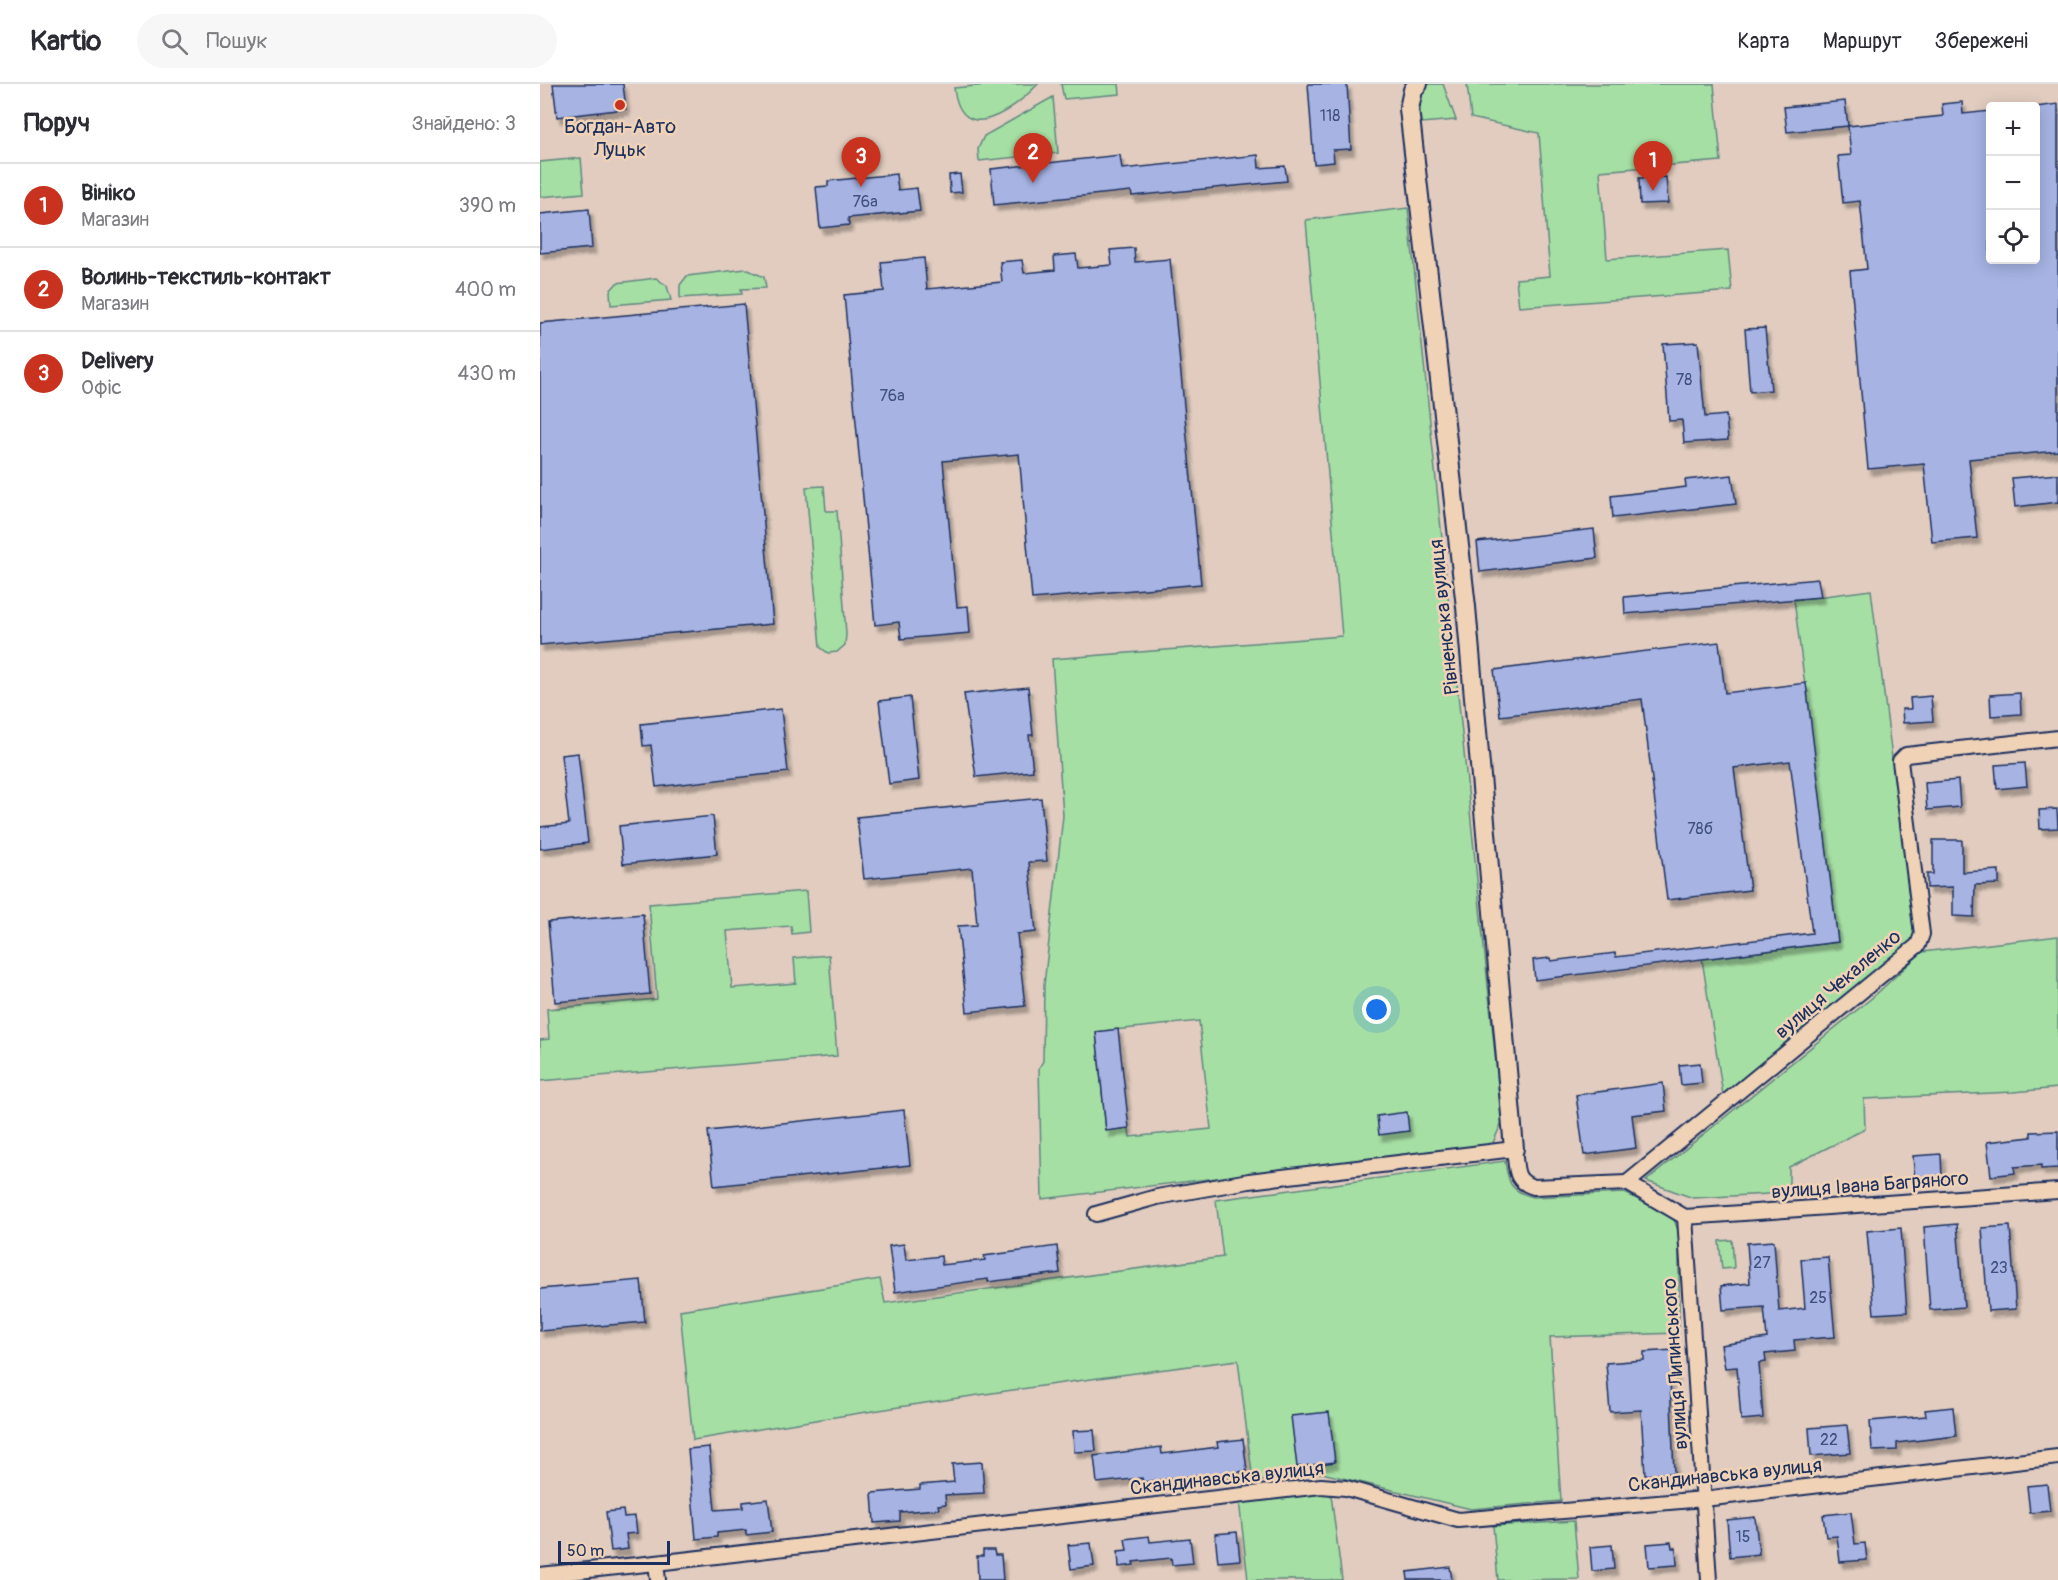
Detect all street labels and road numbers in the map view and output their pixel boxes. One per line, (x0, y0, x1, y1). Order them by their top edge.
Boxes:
street label: Рівненська вулиця (1423, 538, 1465, 696)
street label: вулиця Чекаленко (1770, 924, 1906, 1044)
street label: вулиця Івана Багряного (1771, 1166, 1970, 1204)
street label: вулиця Липинського (1657, 1277, 1693, 1451)
street label: Скандинавська вулиця (1627, 1452, 1823, 1498)
street label: Скандинавська вулиця (1129, 1455, 1325, 1501)

